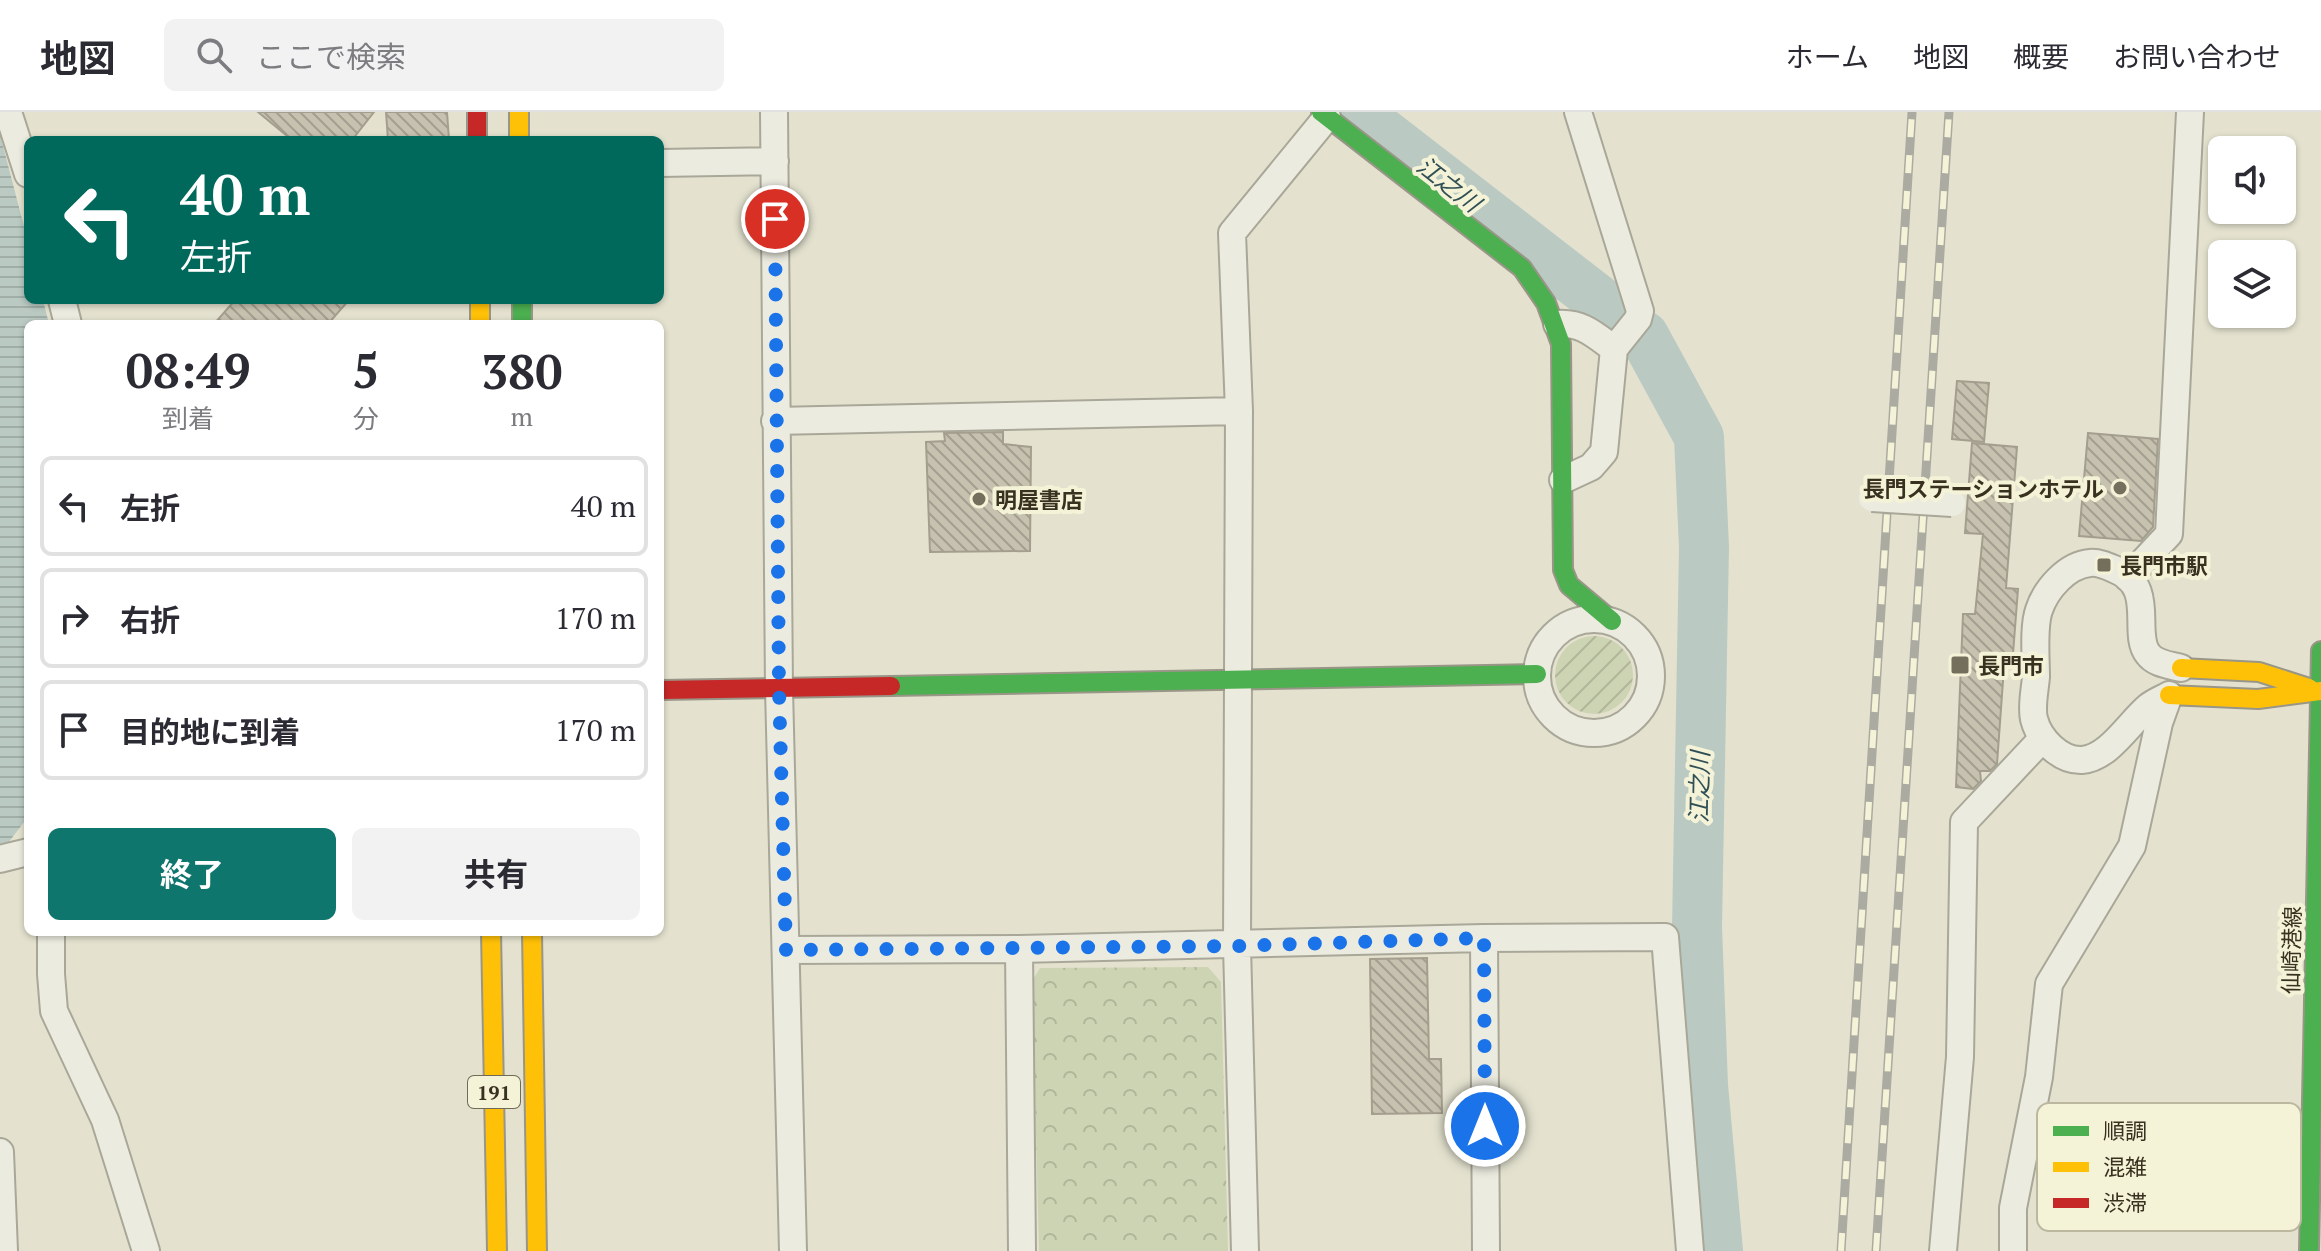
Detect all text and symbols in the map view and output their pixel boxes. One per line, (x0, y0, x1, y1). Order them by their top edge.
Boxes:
search box (164, 19, 724, 91)
text: 地図 (40, 33, 116, 83)
icon: search (192, 33, 236, 77)
text: ここで検索 (256, 37, 406, 77)
text: ホーム (1786, 38, 1869, 75)
text: 地図 (1913, 38, 1969, 75)
text: 概要 (2013, 38, 2069, 75)
text: お問い合わせ (2113, 38, 2281, 75)
map controls (2208, 136, 2296, 328)
button: sound (2208, 136, 2296, 224)
water label: 江之川 (1411, 149, 1490, 221)
text: 40 m (180, 157, 310, 231)
icon: left (48, 168, 152, 272)
pin (741, 185, 809, 253)
icon: arrive (753, 197, 797, 241)
text: 左折 (180, 233, 252, 280)
button: layers (2208, 240, 2296, 328)
text: 08:49 (126, 338, 251, 402)
text: 5 (352, 338, 379, 402)
text: 380 (481, 339, 562, 403)
text: m (510, 399, 533, 433)
text: 到着 (162, 401, 214, 435)
text: 分 (353, 401, 379, 435)
place label: 長門ステーションホテル (1862, 474, 2104, 503)
marker: 長門ステーションホテル (2111, 479, 2129, 497)
icon: left (52, 484, 96, 528)
place label: 明屋書店 (995, 485, 1083, 514)
text: 40 m (571, 486, 636, 526)
text: 左折 (120, 488, 180, 528)
marker: 明屋書店 (970, 490, 988, 508)
place label: 長門市駅 (2120, 551, 2208, 580)
marker: 長門市駅 (2095, 556, 2113, 574)
icon: right (52, 596, 96, 640)
text: 170 m (555, 598, 636, 638)
text: 右折 (120, 600, 180, 640)
place label: 長門市 (1978, 651, 2044, 680)
marker: 長門市 (1949, 654, 1971, 676)
icon: arrive (52, 708, 96, 752)
text: 170 m (555, 710, 636, 750)
text: 目的地に到着 (120, 712, 300, 752)
water label: 江之川 (1682, 748, 1716, 823)
button: 終了 (48, 828, 336, 920)
button: 共有 (352, 828, 640, 920)
street label: 仙崎港線 (2276, 906, 2306, 994)
road number: 191 (468, 1076, 520, 1108)
position arrow (1443, 1084, 1527, 1168)
legend (2037, 1103, 2301, 1231)
text: 順調 (2103, 1116, 2147, 1145)
text: 混雑 (2103, 1152, 2147, 1181)
text: 渋滞 (2103, 1188, 2147, 1217)

